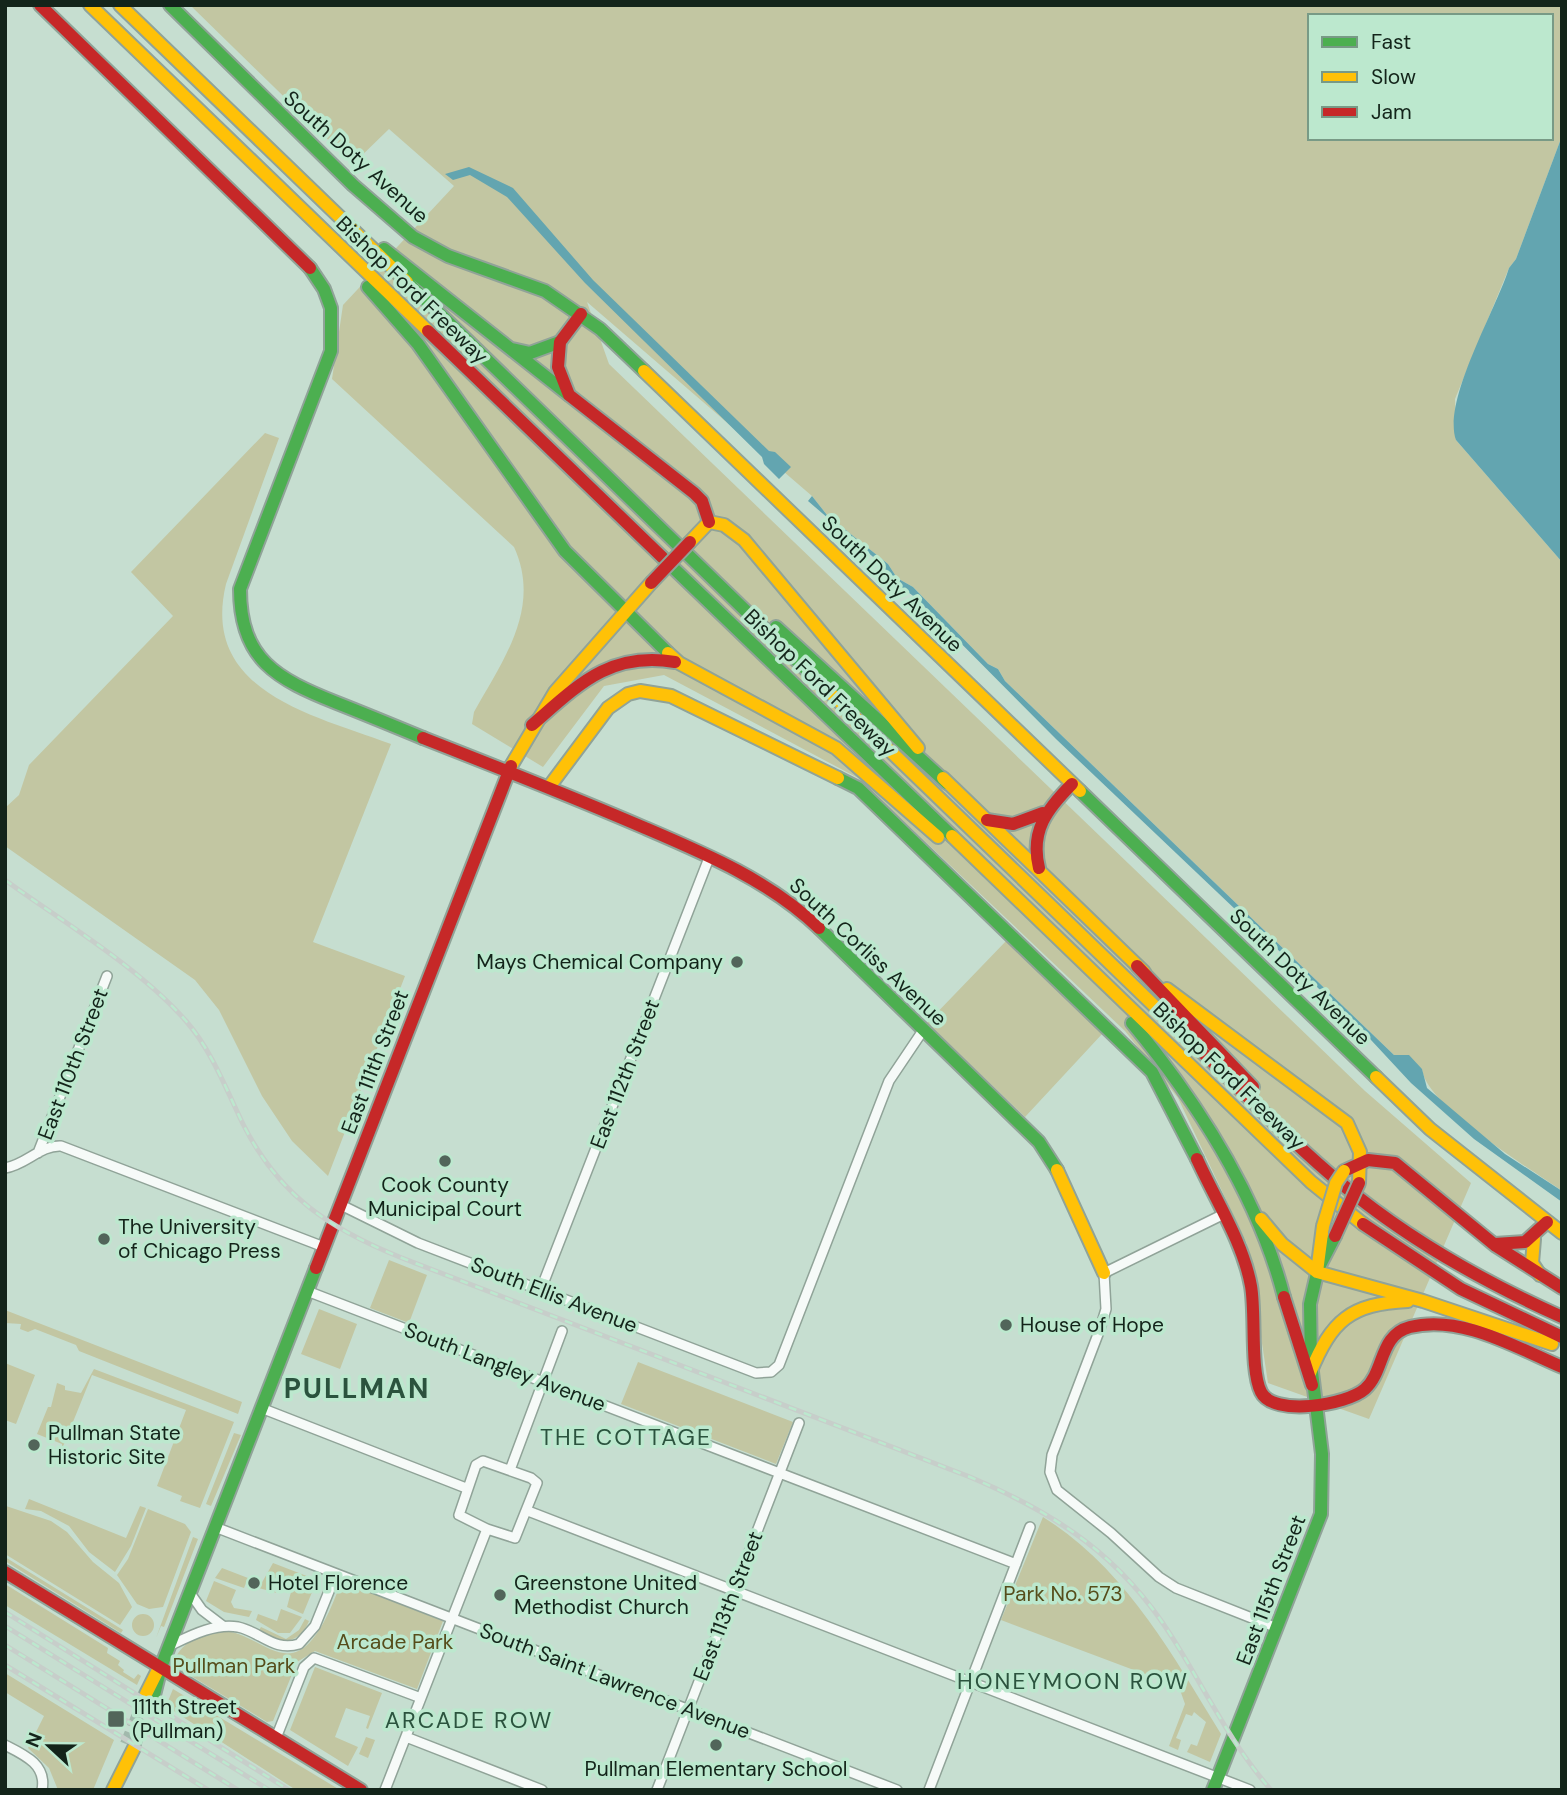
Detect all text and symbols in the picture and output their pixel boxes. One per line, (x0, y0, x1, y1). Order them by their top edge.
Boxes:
legend (1308, 14, 1553, 140)
text: Fast (1371, 28, 1411, 56)
text: Slow (1371, 63, 1416, 91)
street label: South Doty Avenue (278, 84, 434, 230)
text: Jam (1371, 98, 1412, 126)
street label: Bishop Ford Freeway (330, 210, 494, 370)
street label: South Doty Avenue (815, 509, 969, 659)
street label: Bishop Ford Freeway (738, 603, 902, 763)
street label: South Corliss Avenue (783, 872, 953, 1032)
street label: South Doty Avenue (1223, 902, 1377, 1052)
place label: Mays Chemical Company (476, 948, 723, 976)
marker: Mays Chemical Company (729, 954, 745, 970)
street label: East 110th Street (31, 984, 115, 1144)
street label: East 111th Street (335, 986, 415, 1138)
street label: East 112th Street (584, 995, 666, 1153)
street label: Bishop Ford Freeway (1147, 996, 1311, 1156)
marker: Cook County Municipal Court (437, 1153, 453, 1169)
place label: Cook County Municipal Court (368, 1171, 522, 1223)
place label: The University of Chicago Press (118, 1213, 281, 1265)
marker: The University of Chicago Press (96, 1231, 112, 1247)
street label: South Ellis Avenue (467, 1250, 641, 1340)
place label: House of Hope (1020, 1311, 1164, 1339)
street label: South Langley Avenue (400, 1316, 610, 1418)
marker: House of Hope (998, 1317, 1014, 1333)
district label: PULLMAN (284, 1370, 430, 1407)
place label: Pullman State Historic Site (48, 1419, 181, 1471)
district label: THE COTTAGE (540, 1422, 712, 1452)
marker: Pullman State Historic Site (26, 1437, 42, 1453)
street label: East 115th Street (1230, 1511, 1312, 1669)
street label: East 113th Street (687, 1527, 769, 1685)
place label: Hotel Florence (268, 1569, 408, 1597)
place label: Greenstone United Methodist Church (514, 1569, 697, 1621)
marker: Hotel Florence (246, 1575, 262, 1591)
park label: Park No. 573 (1003, 1580, 1123, 1608)
marker: Greenstone United Methodist Church (492, 1587, 508, 1603)
street label: South Saint Lawrence Avenue (476, 1616, 754, 1746)
park label: Arcade Park (337, 1628, 454, 1656)
park label: Pullman Park (173, 1652, 296, 1680)
district label: HONEYMOON ROW (957, 1666, 1189, 1696)
place label: 111th Street (Pullman) (132, 1693, 237, 1745)
district label: ARCADE ROW (385, 1705, 553, 1735)
marker: 111th Street (Pullman) (106, 1709, 126, 1729)
north arrow (14, 1711, 84, 1781)
text: N (20, 1729, 48, 1751)
marker: Pullman Elementary School (708, 1737, 724, 1753)
place label: Pullman Elementary School (584, 1755, 848, 1783)

